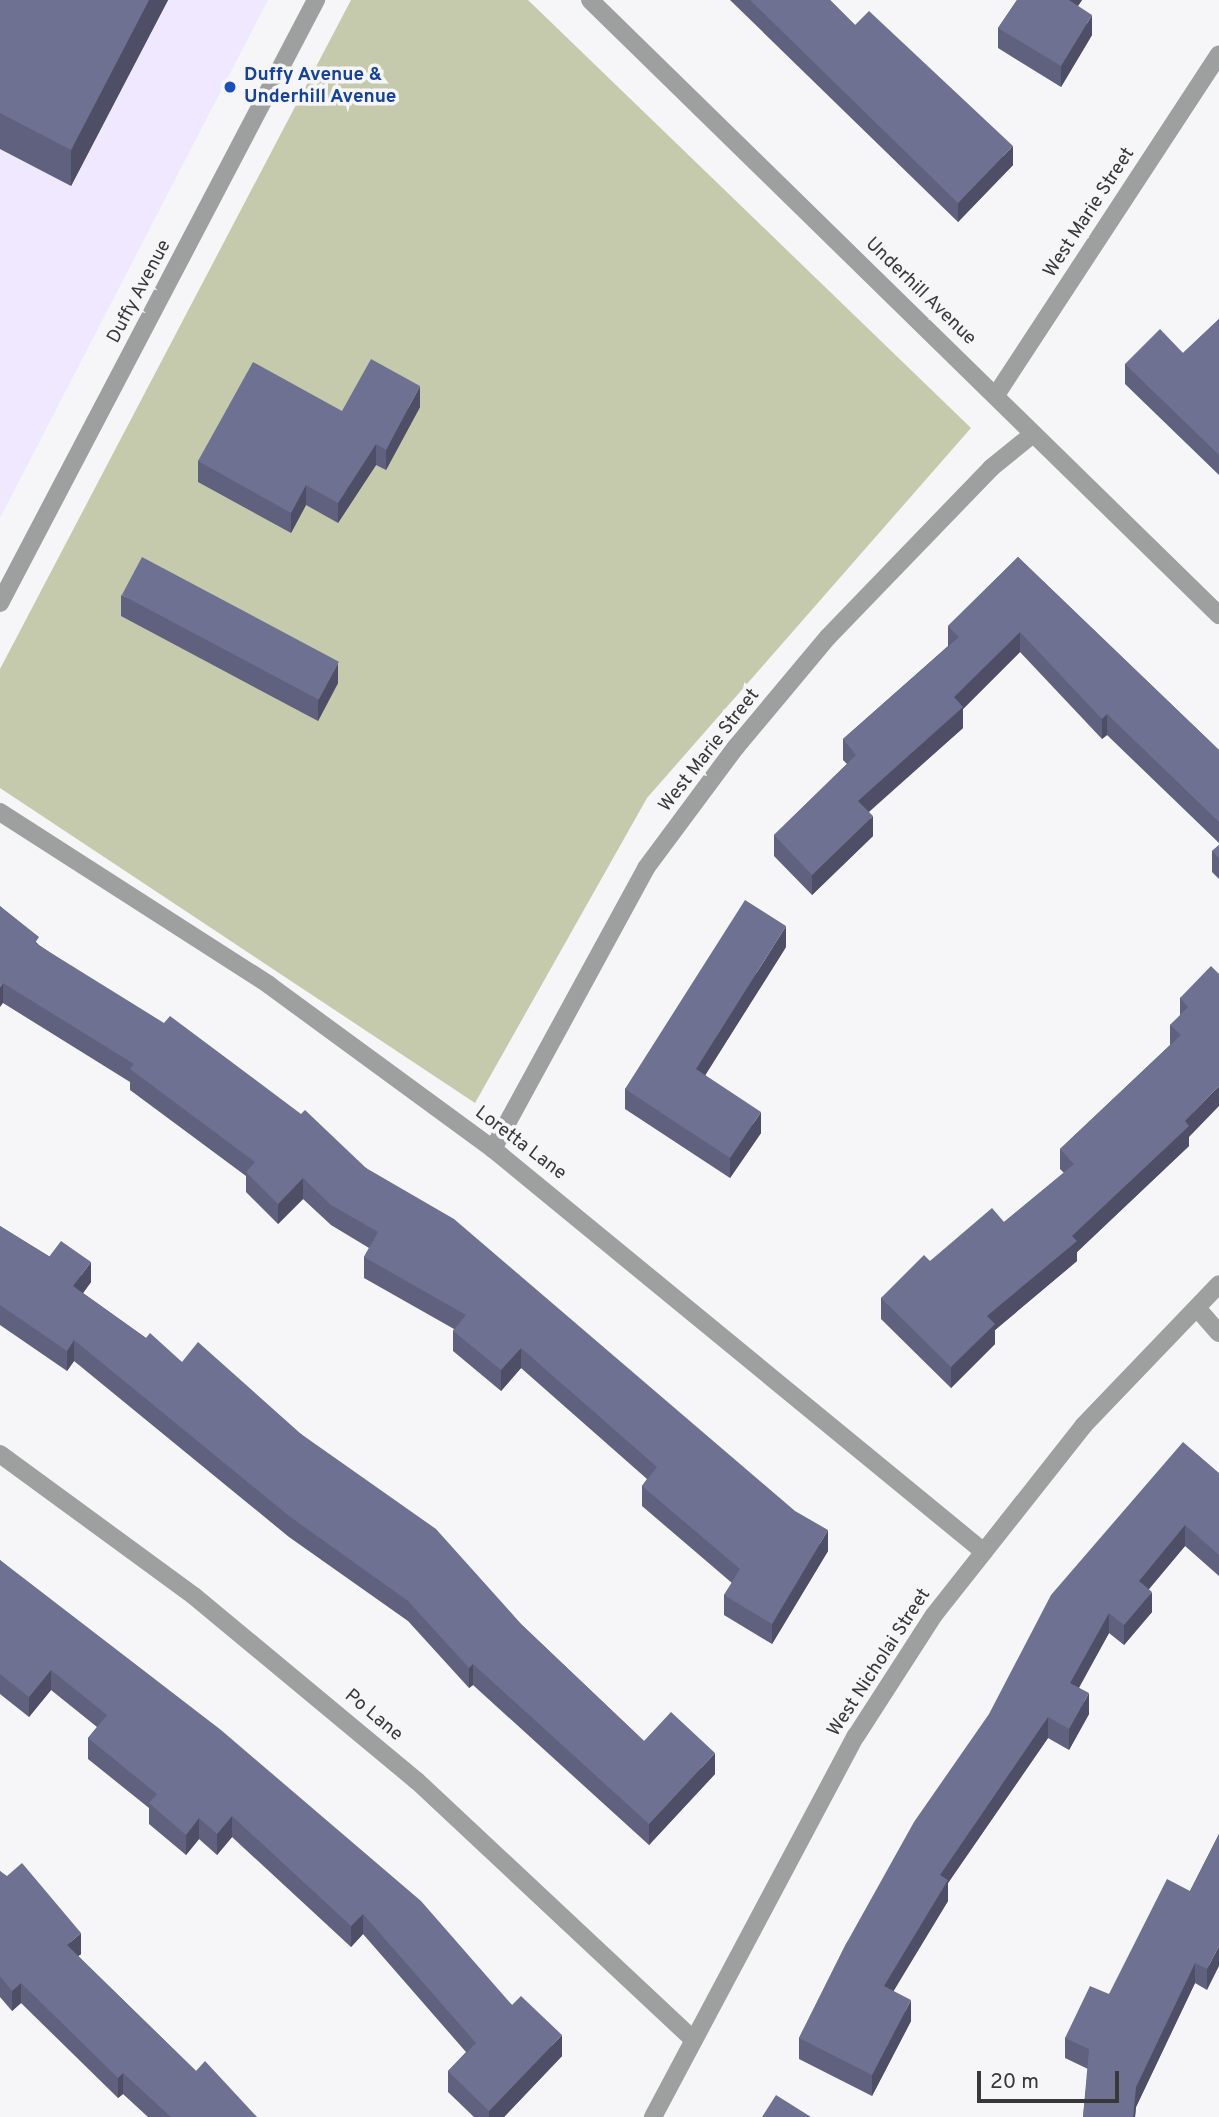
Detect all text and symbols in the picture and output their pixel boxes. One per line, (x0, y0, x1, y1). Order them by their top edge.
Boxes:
place label: Duffy Avenue & Underhill Avenue (244, 65, 397, 109)
marker: Duffy Avenue & Underhill Avenue (222, 79, 238, 95)
street label: West Marie Street (1040, 144, 1140, 282)
street label: Underhill Avenue (860, 233, 980, 351)
street label: Duffy Avenue (103, 236, 177, 348)
street label: West Marie Street (655, 685, 765, 817)
street label: Loretta Lane (470, 1102, 570, 1186)
street label: West Nicholai Street (824, 1585, 936, 1741)
street label: Po Lane (339, 1685, 407, 1747)
scale bar (981, 2058, 1123, 2102)
text: 20 m (990, 2069, 1039, 2096)

